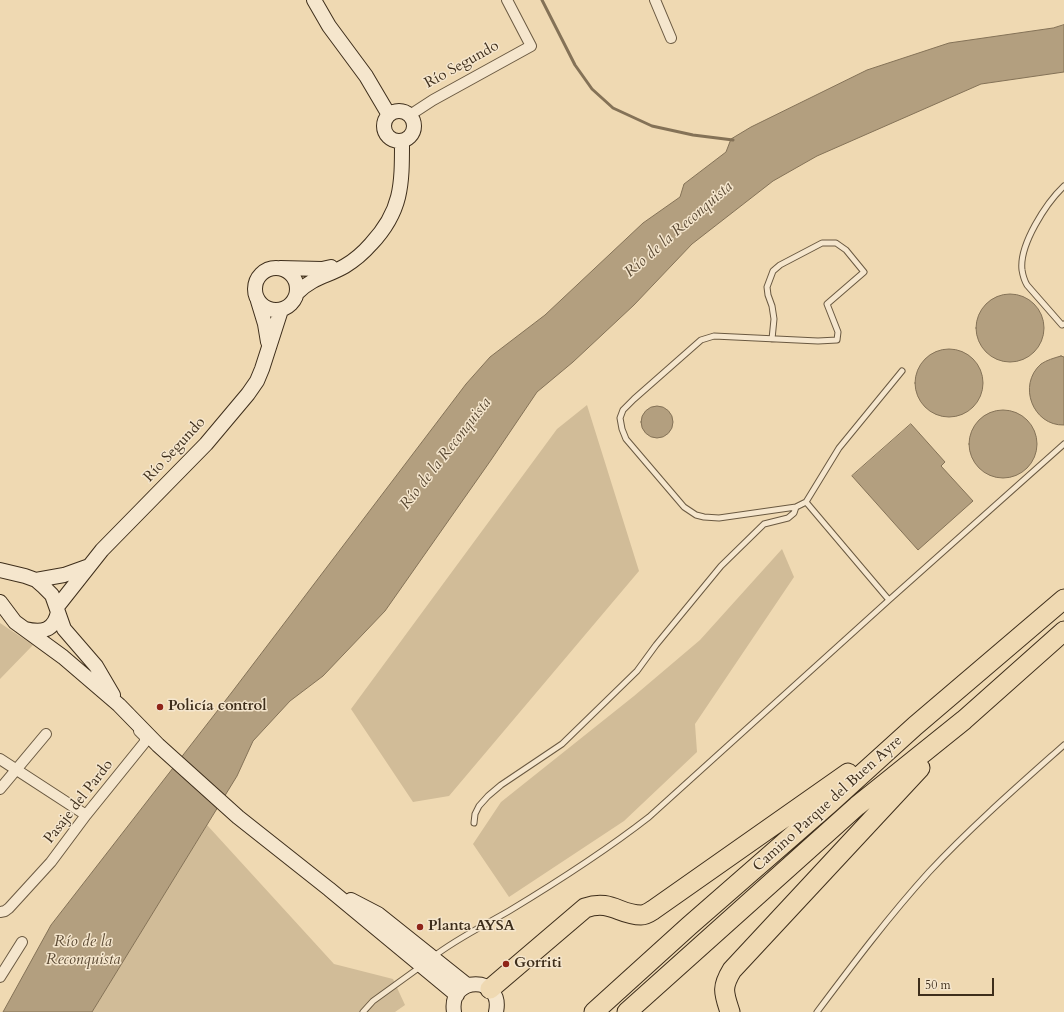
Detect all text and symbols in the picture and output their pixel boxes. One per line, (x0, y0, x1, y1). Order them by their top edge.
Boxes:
street label: Río Segundo (422, 37, 502, 93)
water label: Río de la Reconquista (621, 178, 737, 282)
water label: Río de la Reconquista (396, 394, 496, 514)
street label: Río Segundo (140, 414, 210, 486)
place label: Policía control (168, 698, 267, 716)
marker: Policía control (155, 702, 165, 712)
street label: Camino Parque del Buen Ayre (750, 732, 906, 876)
street label: Pasaje del Pardo (41, 756, 117, 848)
place label: Planta AYSA (428, 918, 515, 936)
marker: Planta AYSA (415, 922, 425, 932)
water label: Río de la Reconquista (46, 932, 120, 970)
place label: Gorriti (514, 955, 562, 973)
marker: Gorriti (501, 959, 511, 969)
scale bar (920, 970, 996, 996)
text: 50 m (925, 977, 951, 993)

